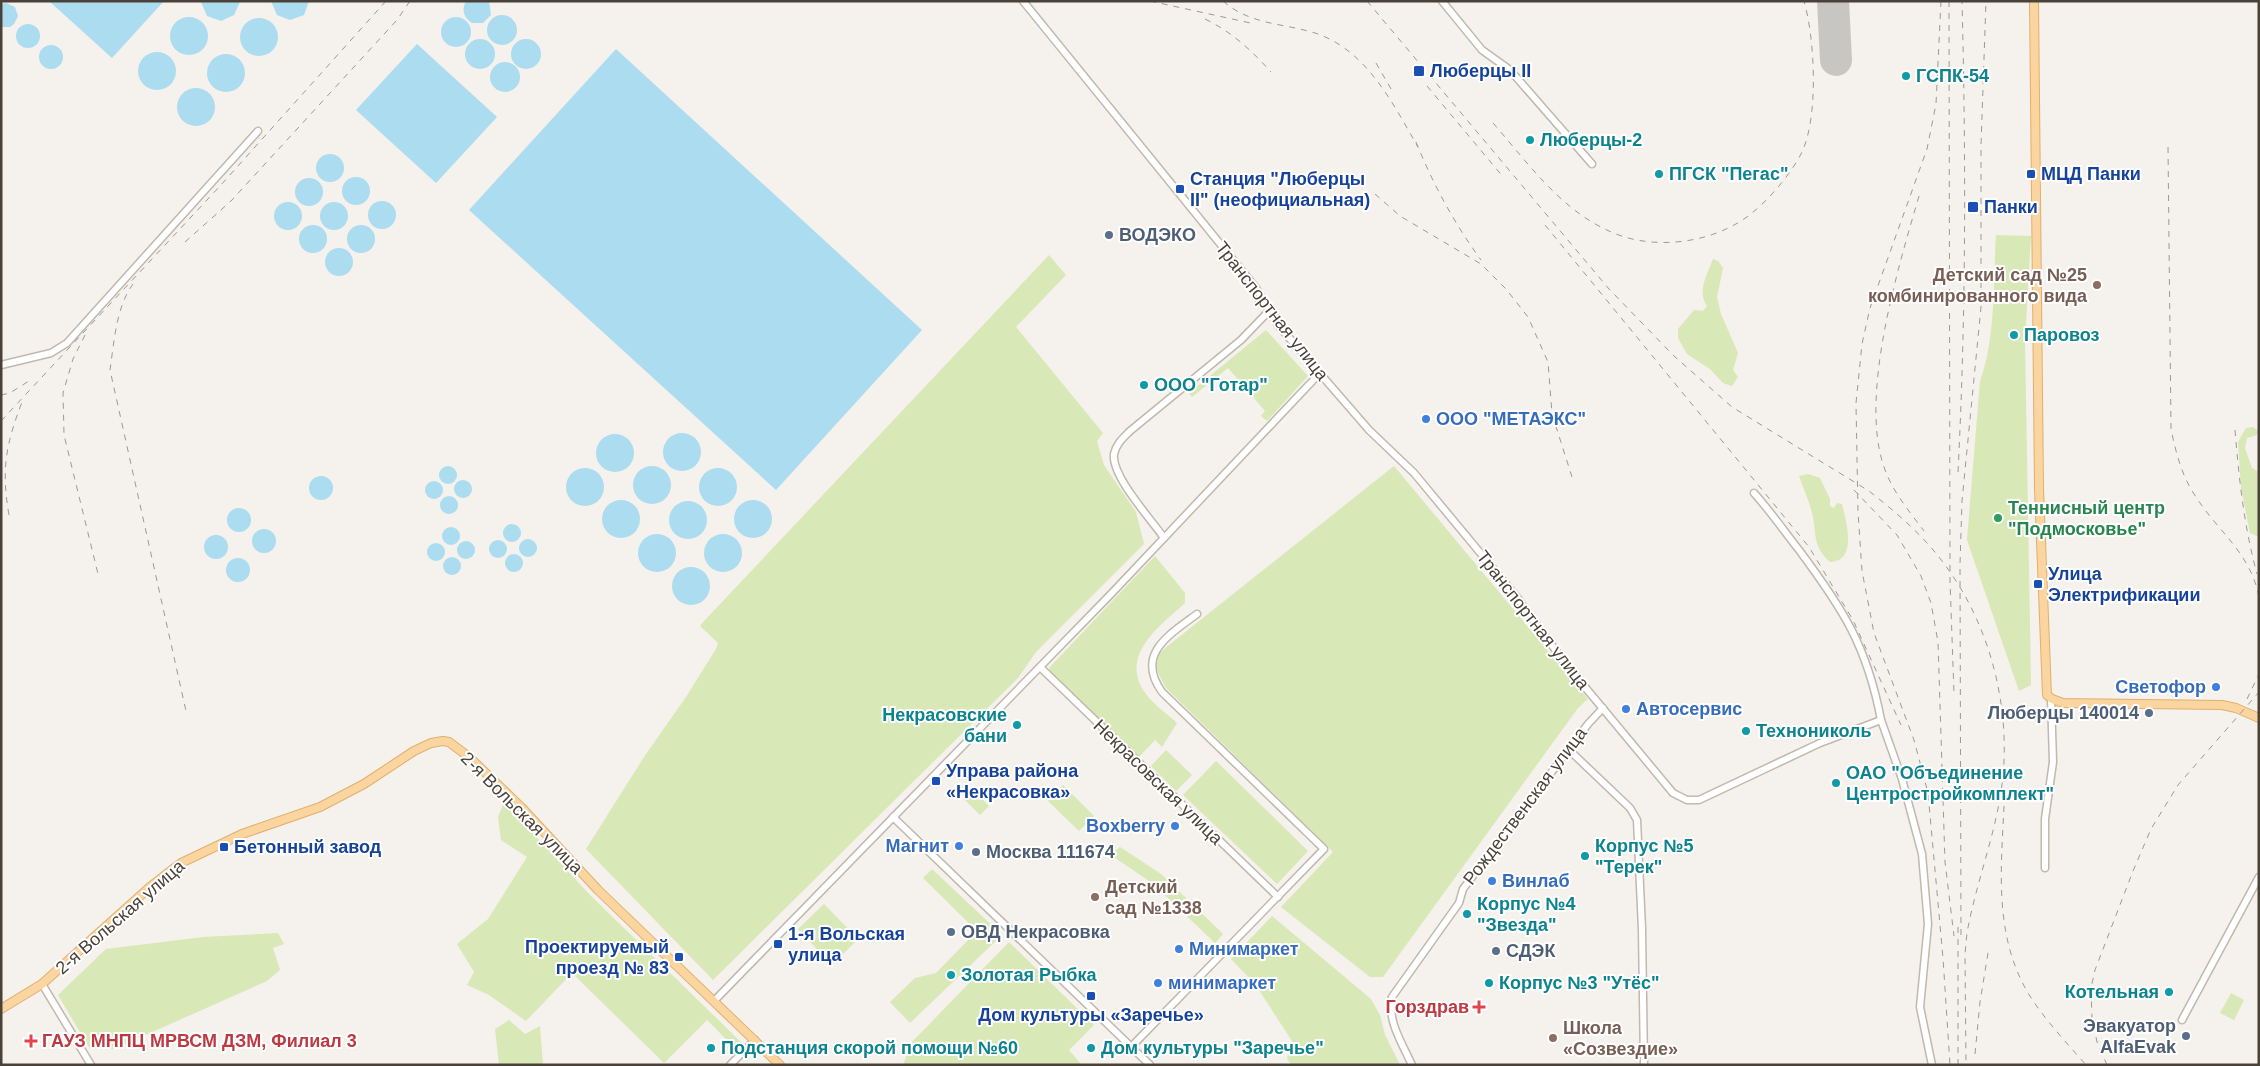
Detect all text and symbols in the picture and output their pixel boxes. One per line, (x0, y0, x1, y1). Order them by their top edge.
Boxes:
place label: Люберцы II (1430, 61, 1531, 81)
marker: Люберцы II (1412, 64, 1426, 78)
place label: ГСПК-54 (1916, 66, 1989, 86)
marker: ГСПК-54 (1900, 70, 1912, 82)
place label: Люберцы-2 (1540, 130, 1642, 150)
marker: Люберцы-2 (1524, 134, 1536, 146)
place label: ПГСК "Пегас" (1669, 164, 1788, 184)
place label: МЦД Панки (2041, 164, 2141, 184)
marker: ПГСК "Пегас" (1653, 168, 1665, 180)
marker: МЦД Панки (2025, 168, 2037, 180)
place label: Станция "Люберцы II" (неофициальная) (1190, 169, 1370, 210)
marker: Станция "Люберцы II" (неофициальная) (1174, 183, 1186, 195)
place label: Панки (1984, 197, 2038, 217)
marker: Панки (1966, 200, 1980, 214)
place label: ВОДЭКО (1119, 225, 1196, 245)
marker: ВОДЭКО (1103, 229, 1115, 241)
street label: Транспортная улица (1212, 238, 1333, 385)
place label: Детский сад №25 комбинированного вида (1868, 265, 2088, 306)
marker: Детский сад №25 комбинированного вида (2091, 279, 2103, 291)
place label: Паровоз (2024, 325, 2100, 345)
marker: Паровоз (2008, 329, 2020, 341)
place label: ООО "Готар" (1154, 375, 1268, 395)
marker: ООО "Готар" (1138, 379, 1150, 391)
place label: ООО "МЕТАЭКС" (1436, 409, 1586, 429)
marker: ООО "МЕТАЭКС" (1420, 413, 1432, 425)
place label: Теннисный центр "Подмосковье" (2008, 498, 2165, 539)
marker: Теннисный центр "Подмосковье" (1992, 512, 2004, 524)
street label: Транспортная улица (1473, 547, 1594, 694)
place label: Улица Электрификации (2048, 564, 2200, 605)
marker: Улица Электрификации (2032, 578, 2044, 590)
place label: Светофор (2115, 677, 2206, 697)
marker: Светофор (2210, 681, 2222, 693)
place label: Автосервис (1636, 699, 1742, 719)
marker: Автосервис (1620, 703, 1632, 715)
place label: Люберцы 140014 (1988, 703, 2139, 723)
place label: Некрасовские бани (882, 705, 1007, 746)
marker: Люберцы 140014 (2143, 707, 2155, 719)
street label: Некрасовская улица (1090, 715, 1227, 849)
marker: Некрасовские бани (1011, 719, 1023, 731)
place label: Технониколь (1756, 721, 1872, 741)
street label: Рождественская улица (1459, 723, 1591, 889)
marker: Технониколь (1740, 725, 1752, 737)
street label: 2-я Вольская улица (457, 748, 588, 879)
place label: Управа района «Некрасовка» (946, 761, 1079, 802)
place label: ОАО "Объединение Центростройкомплект" (1846, 763, 2054, 804)
marker: Управа района «Некрасовка» (930, 775, 942, 787)
marker: ОАО "Объединение Центростройкомплект" (1830, 777, 1842, 789)
place label: Boxberry (1086, 816, 1165, 836)
marker: Boxberry (1169, 820, 1181, 832)
place label: Магнит (886, 836, 949, 856)
place label: Корпус №5 "Терек" (1595, 836, 1694, 877)
place label: Бетонный завод (234, 837, 382, 857)
marker: Магнит (953, 840, 965, 852)
marker: Бетонный завод (218, 841, 230, 853)
place label: Москва 111674 (986, 842, 1115, 862)
marker: Москва 111674 (970, 846, 982, 858)
marker: Корпус №5 "Терек" (1579, 850, 1591, 862)
street label: 2-я Вольская улица (52, 855, 189, 978)
place label: Винлаб (1502, 871, 1570, 891)
marker: Винлаб (1486, 875, 1498, 887)
place label: Детский сад №1338 (1105, 877, 1202, 918)
marker: Детский сад №1338 (1089, 891, 1101, 903)
place label: Корпус №4 "Звезда" (1477, 894, 1576, 935)
marker: Корпус №4 "Звезда" (1461, 908, 1473, 920)
place label: ОВД Некрасовка (961, 922, 1111, 942)
place label: 1-я Вольская улица (788, 924, 905, 965)
marker: ОВД Некрасовка (945, 926, 957, 938)
place label: Проектируемый проезд № 83 (525, 937, 669, 978)
marker: 1-я Вольская улица (772, 938, 784, 950)
place label: Минимаркет (1189, 939, 1299, 959)
place label: СДЭК (1506, 941, 1556, 961)
marker: Минимаркет (1173, 943, 1185, 955)
marker: СДЭК (1490, 945, 1502, 957)
marker: Проектируемый проезд № 83 (673, 951, 685, 963)
place label: Золотая Рыбка (961, 965, 1097, 985)
marker: Золотая Рыбка (945, 969, 957, 981)
place label: минимаркет (1168, 973, 1276, 993)
place label: Корпус №3 "Утёс" (1499, 973, 1660, 993)
marker: минимаркет (1152, 977, 1164, 989)
marker: Корпус №3 "Утёс" (1483, 977, 1495, 989)
place label: Котельная (2065, 982, 2159, 1002)
marker: Котельная (2163, 986, 2175, 998)
marker: Дом культуры «Заречье» (1085, 990, 1097, 1002)
place label: Горздрав (1385, 997, 1469, 1017)
marker: Горздрав (1473, 1001, 1485, 1013)
place label: Дом культуры «Заречье» (978, 1005, 1204, 1025)
place label: Эвакуатор AlfaEvak (2083, 1016, 2177, 1057)
place label: Школа «Созвездие» (1563, 1018, 1678, 1059)
marker: Эвакуатор AlfaEvak (2180, 1030, 2192, 1042)
place label: ГАУЗ МНПЦ МРВСМ ДЗМ, Филиал 3 (42, 1031, 357, 1051)
marker: Школа «Созвездие» (1547, 1032, 1559, 1044)
marker: ГАУЗ МНПЦ МРВСМ ДЗМ, Филиал 3 (24, 1034, 38, 1048)
place label: Подстанция скорой помощи №60 (721, 1038, 1018, 1058)
place label: Дом культуры "Заречье" (1101, 1038, 1324, 1058)
marker: Подстанция скорой помощи №60 (705, 1042, 717, 1054)
marker: Дом культуры "Заречье" (1085, 1042, 1097, 1054)

